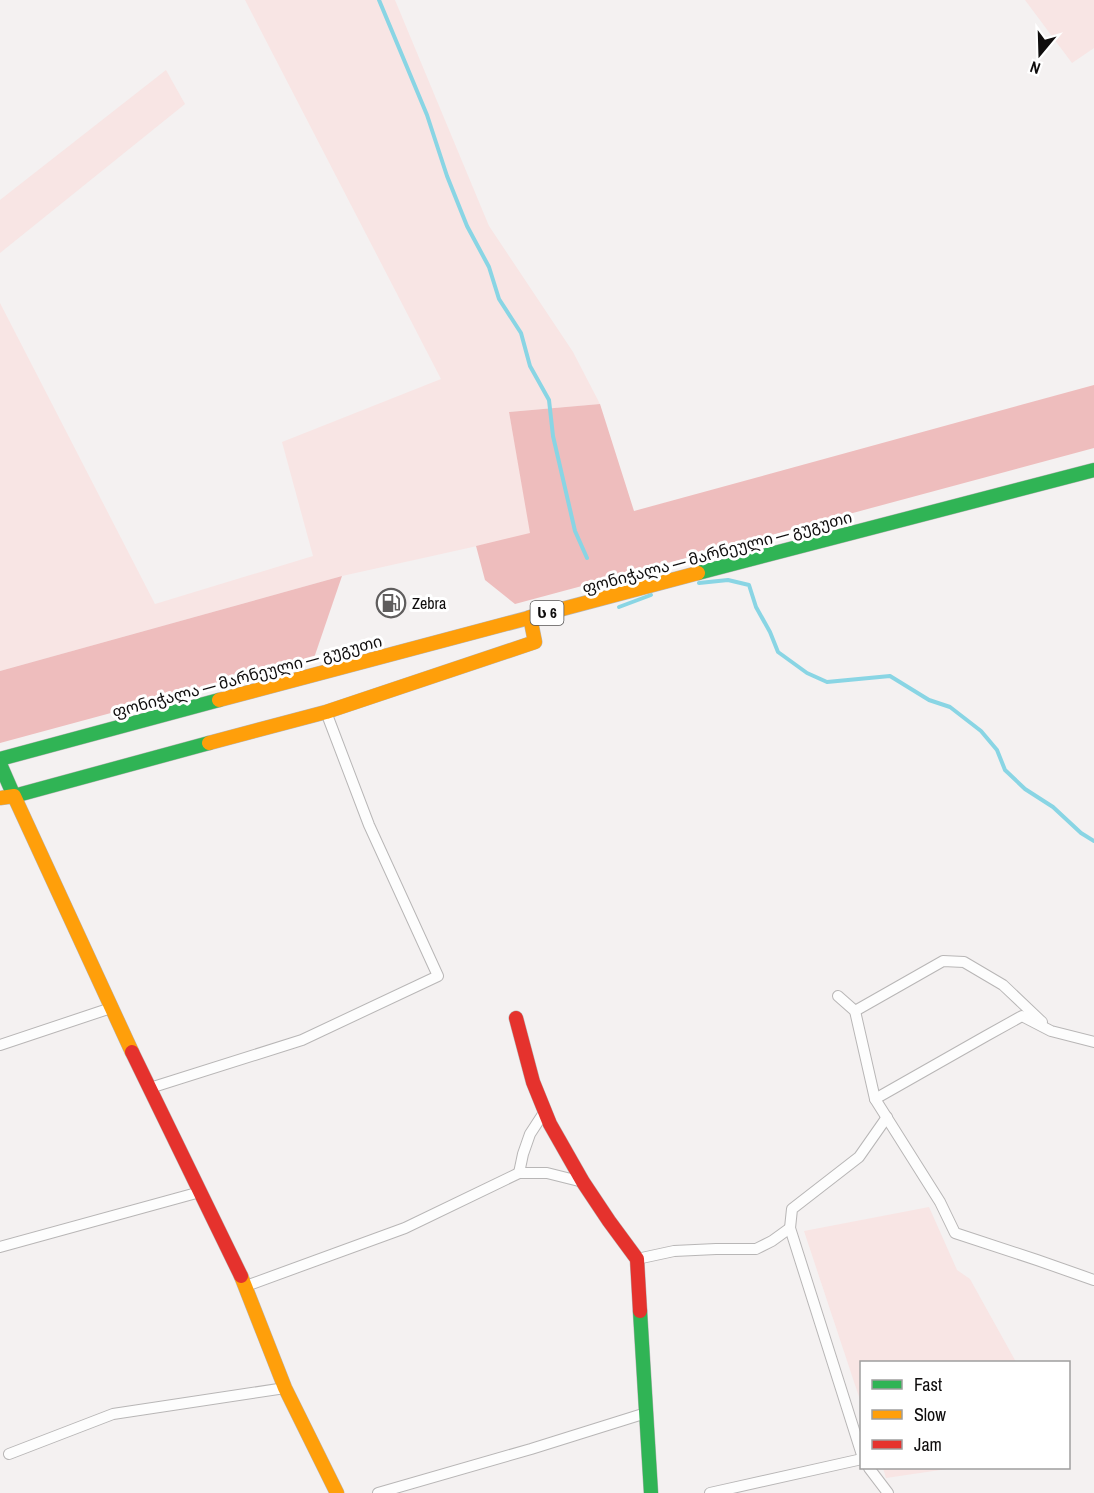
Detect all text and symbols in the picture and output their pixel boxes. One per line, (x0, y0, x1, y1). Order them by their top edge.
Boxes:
north arrow (1010, 24, 1070, 84)
text: N (1027, 56, 1043, 80)
street label: ფონიჭალა — მარნეული — გუგუთი (580, 505, 854, 599)
fuel station icon: Zebra (375, 587, 407, 619)
place label: Zebra (412, 592, 447, 614)
road number: ს 6 (530, 601, 564, 625)
street label: ფონიჭალა — მარნეული — გუგუთი (110, 629, 384, 723)
legend (860, 1361, 1070, 1469)
text: Fast (914, 1372, 942, 1397)
text: Slow (914, 1402, 946, 1427)
text: Jam (914, 1432, 942, 1457)

